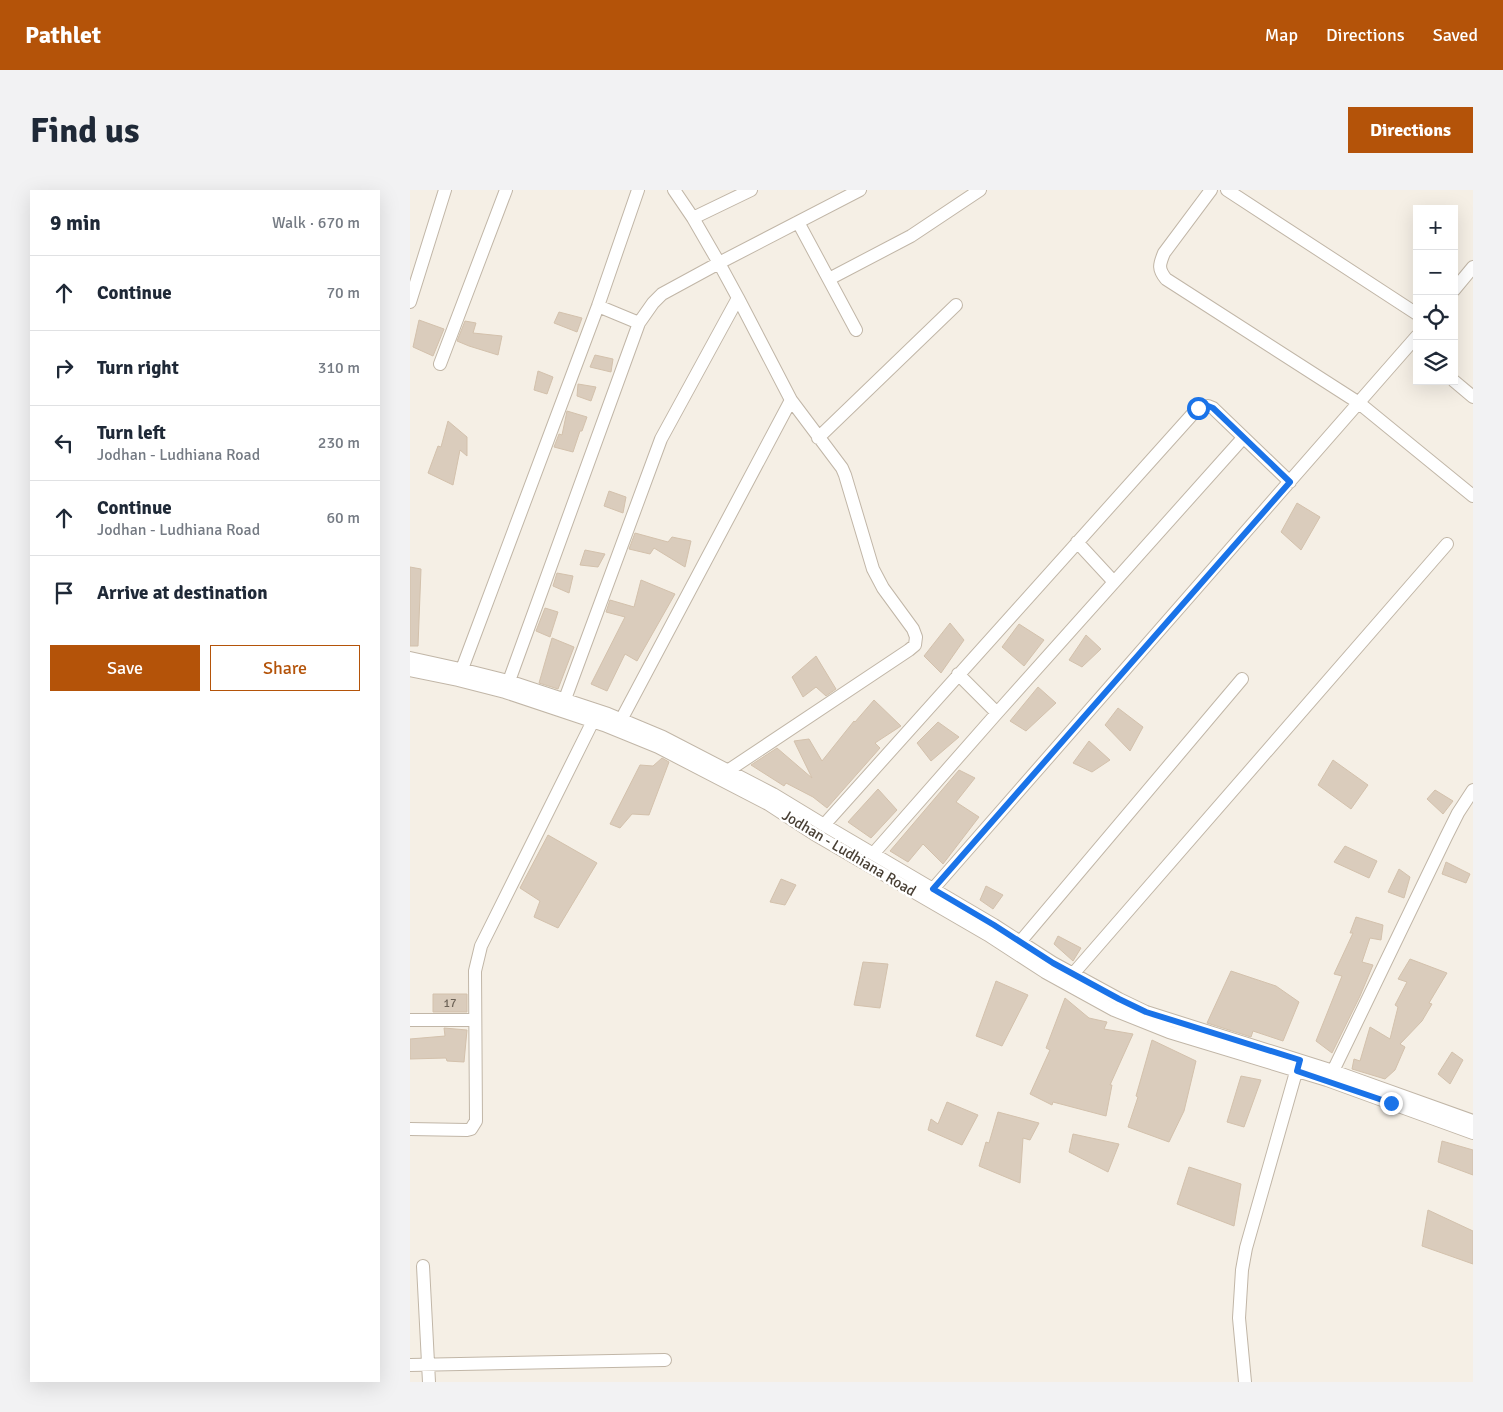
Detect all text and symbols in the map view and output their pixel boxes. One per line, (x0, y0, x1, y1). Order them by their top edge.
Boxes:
text: Pathlet (25, 20, 101, 50)
text: Map (1265, 24, 1298, 46)
text: Directions (1326, 24, 1405, 46)
text: Saved (1433, 24, 1478, 46)
button: Directions (1348, 107, 1473, 153)
text: Find us (30, 109, 140, 152)
map controls (1413, 205, 1458, 385)
button: + (1413, 205, 1458, 250)
text: 9 min (50, 210, 101, 236)
text: Walk · 670 m (272, 213, 360, 233)
button: − (1413, 250, 1458, 295)
icon: ahead (50, 279, 78, 307)
text: Continue (97, 281, 172, 305)
text: 70 m (326, 283, 360, 303)
button: locate (1413, 295, 1458, 340)
button: layers (1413, 340, 1458, 385)
icon: right (50, 354, 78, 382)
text: Turn right (97, 356, 179, 380)
text: 310 m (318, 358, 360, 378)
route start (1187, 397, 1210, 420)
text: Turn left (97, 421, 166, 445)
icon: left (50, 429, 78, 457)
text: 230 m (318, 433, 360, 453)
text: Jodhan - Ludhiana Road (97, 445, 260, 465)
text: Continue (97, 496, 172, 520)
icon: ahead (50, 504, 78, 532)
text: 60 m (326, 508, 360, 528)
text: Jodhan - Ludhiana Road (97, 520, 260, 540)
icon: arrive (50, 579, 78, 607)
text: Arrive at destination (97, 581, 268, 605)
button: Save (50, 645, 200, 691)
button: Share (210, 645, 360, 691)
street label: Jodhan - Ludhiana Road (779, 806, 919, 900)
house number: 17 (444, 996, 456, 1011)
route end (1380, 1092, 1403, 1115)

